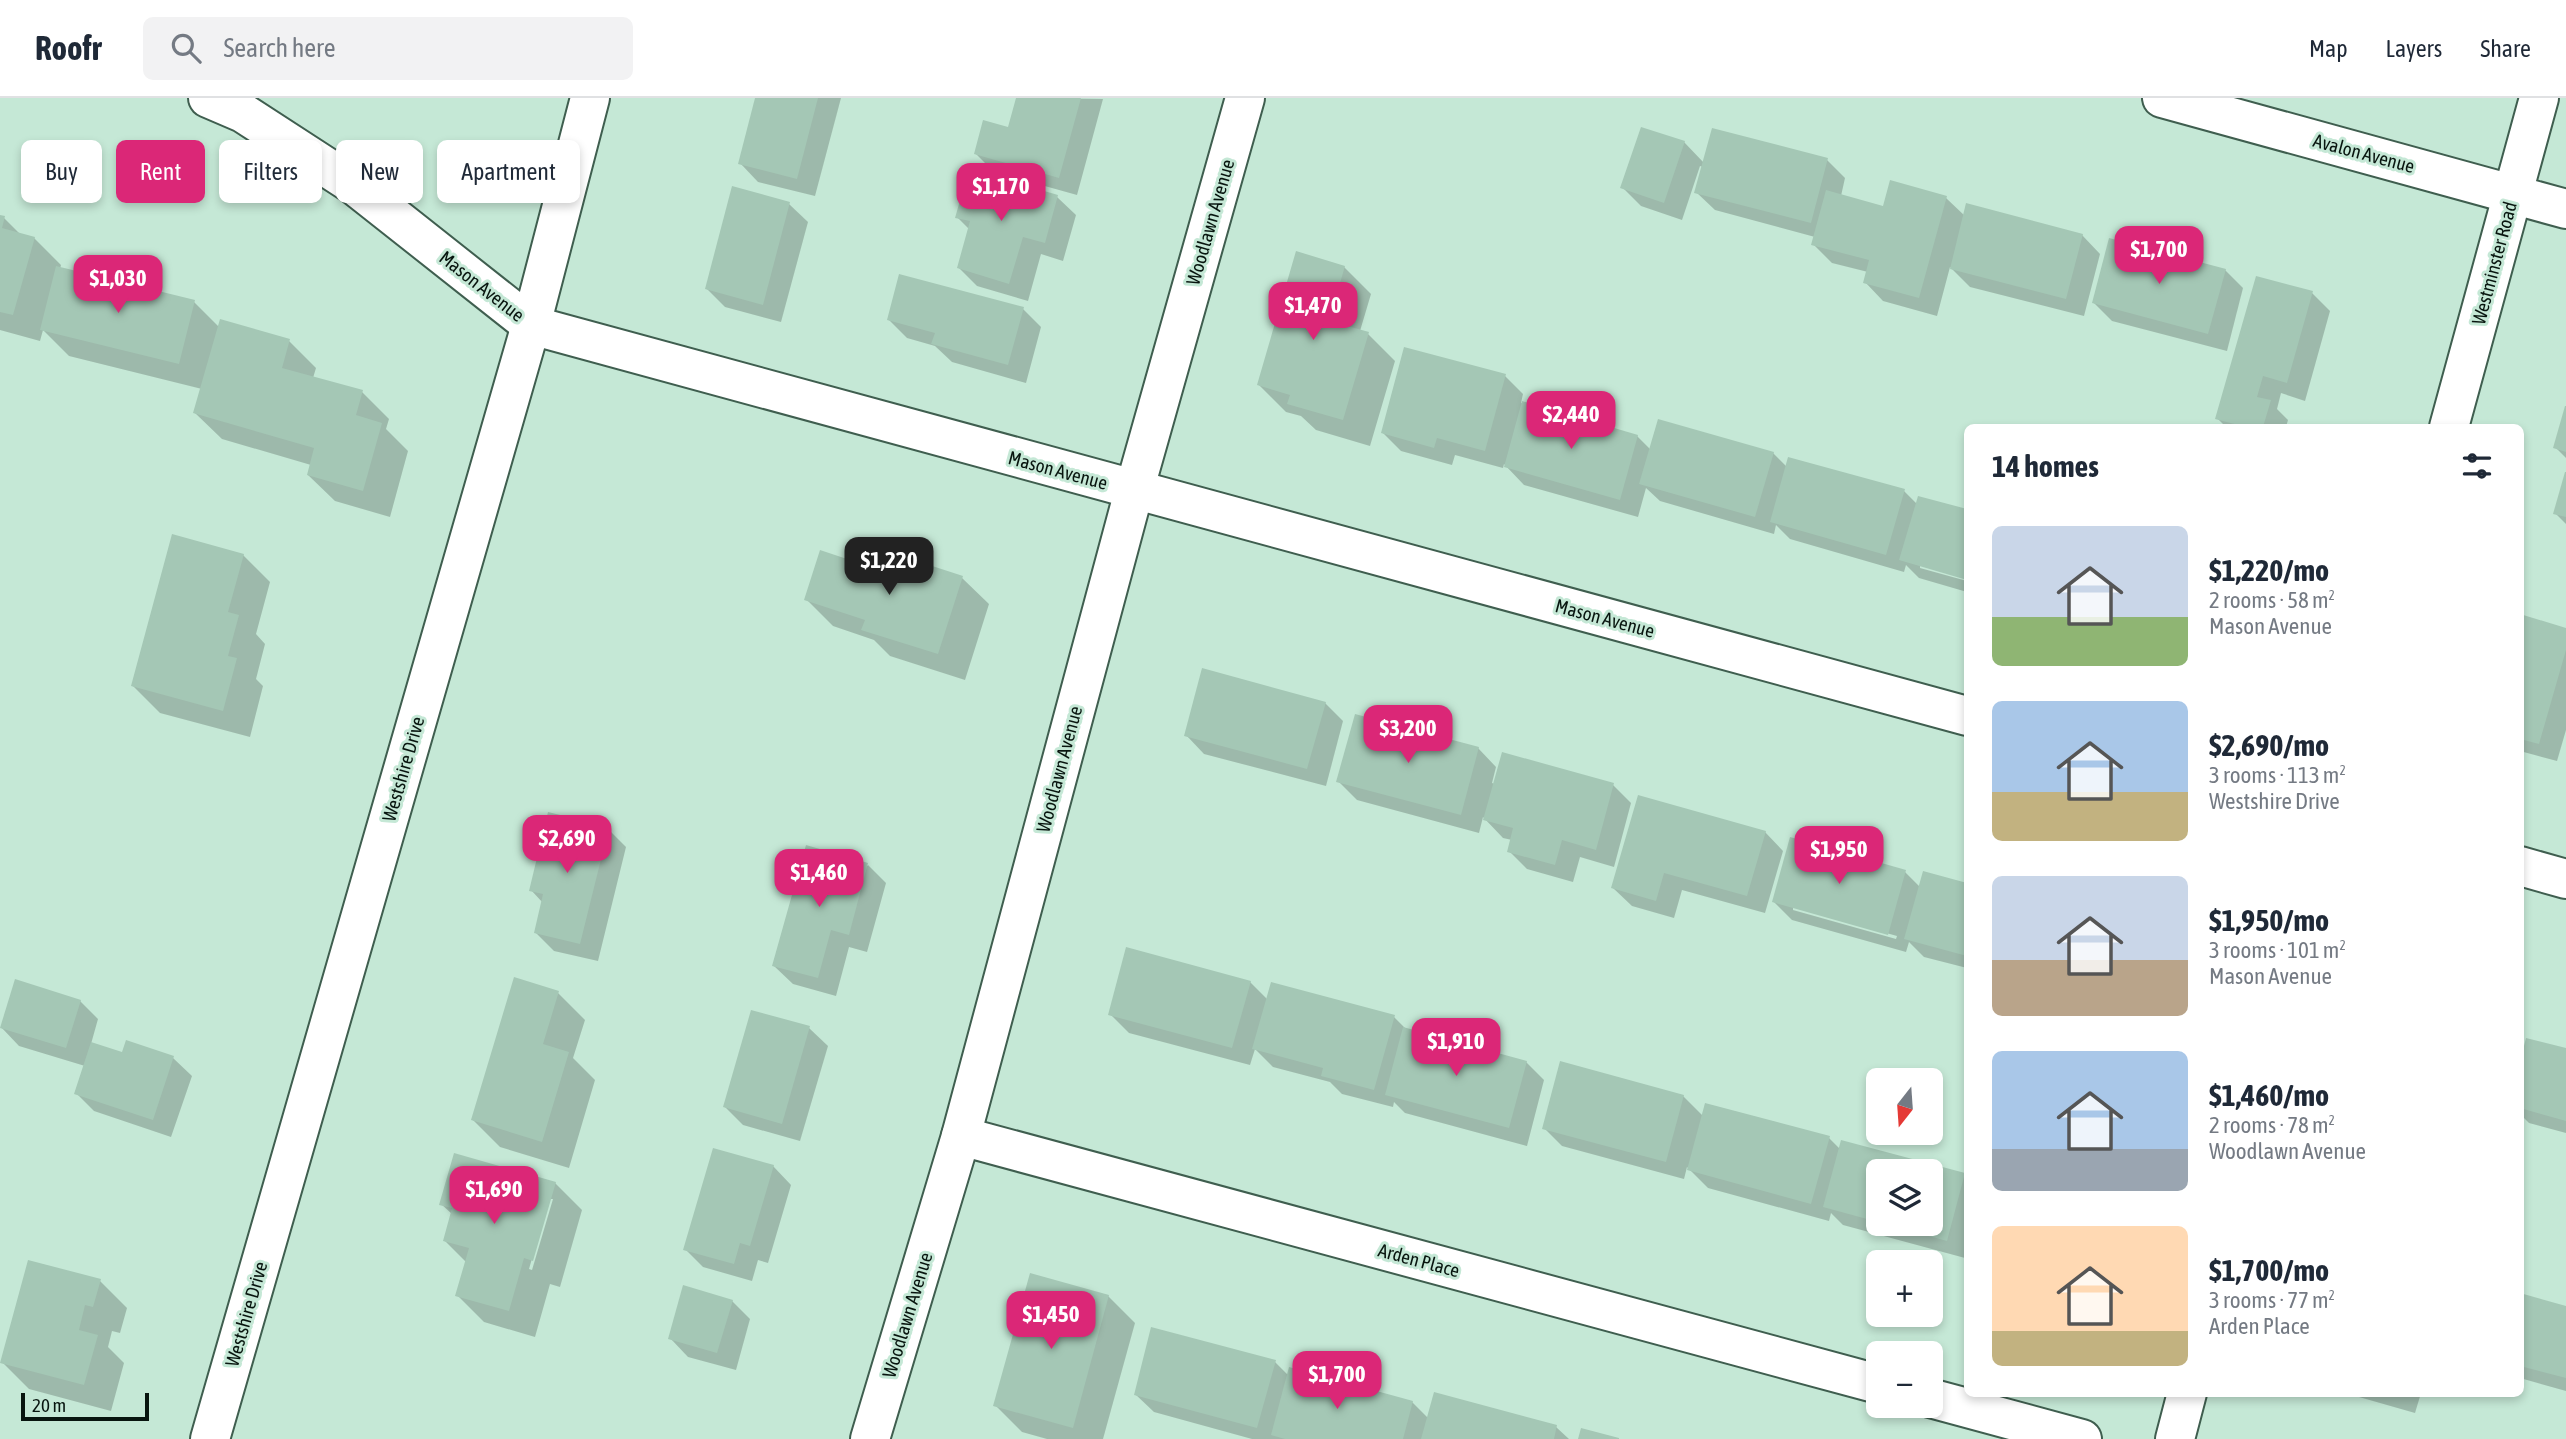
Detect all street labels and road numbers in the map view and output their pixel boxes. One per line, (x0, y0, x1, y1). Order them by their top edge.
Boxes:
street label: Avalon Avenue (2311, 129, 2417, 177)
street label: Woodlawn Avenue (1182, 157, 1238, 287)
street label: Westminster Road (2467, 199, 2521, 327)
street label: Mason Avenue (435, 246, 529, 326)
street label: Mason Avenue (1006, 446, 1110, 494)
street label: Mason Avenue (1553, 594, 1657, 642)
street label: Woodlawn Avenue (1032, 704, 1086, 834)
street label: Westshire Drive (378, 714, 428, 824)
street label: Arden Place (1376, 1239, 1462, 1281)
street label: Woodlawn Avenue (878, 1250, 936, 1380)
street label: Westshire Drive (221, 1259, 271, 1369)

